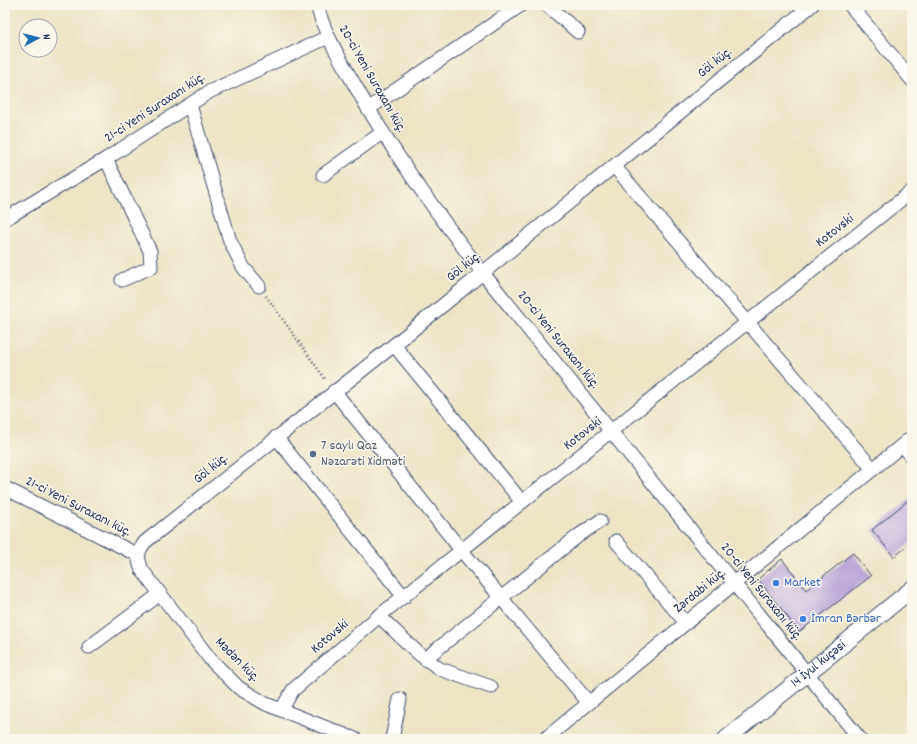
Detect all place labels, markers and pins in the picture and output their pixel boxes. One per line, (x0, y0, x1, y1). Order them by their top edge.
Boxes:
place label: 7 saylı Qaz Nəzarəti Xidməti (321, 436, 406, 472)
marker: 7 saylı Qaz Nəzarəti Xidməti (308, 449, 318, 459)
place label: Market (784, 573, 821, 593)
marker: Market (771, 578, 781, 588)
place label: İmran Bərbər (811, 609, 882, 629)
marker: İmran Bərbər (798, 614, 808, 624)

